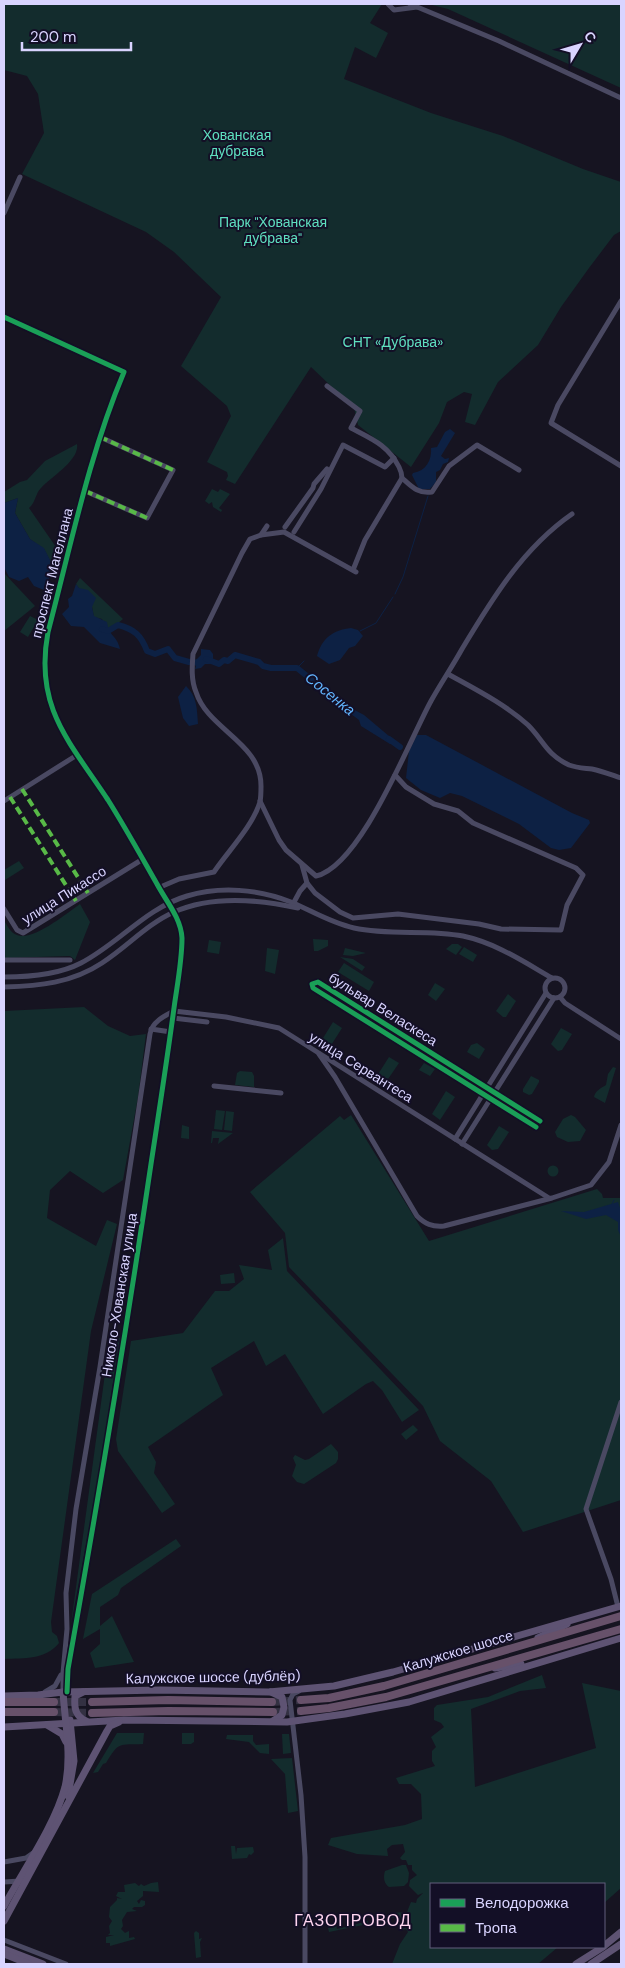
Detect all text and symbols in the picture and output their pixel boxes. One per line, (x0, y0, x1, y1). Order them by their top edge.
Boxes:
scale bar (22, 20, 131, 52)
north arrow (555, 20, 605, 70)
text: 200 m (30, 27, 76, 47)
text: С (580, 27, 600, 47)
park label: Хованская дубрава (203, 126, 271, 160)
park label: Парк "Хованская дубрава" (219, 213, 327, 247)
park label: СНТ «Дубрава» (343, 333, 443, 351)
street label: проспект Магеллана (27, 506, 77, 640)
water label: Сосенка (301, 668, 359, 720)
street label: улица Пикассо (18, 862, 110, 928)
street label: бульвар Веласкеса (325, 968, 441, 1050)
street label: улица Сервантеса (306, 1028, 417, 1106)
street label: Николо-Хованская улица (97, 1211, 141, 1378)
street label: Калужское шоссе (401, 1626, 515, 1676)
street label: Калужское шоссе (дублёр) (126, 1666, 300, 1688)
legend (430, 1883, 605, 1948)
text: Велодорожка (475, 1893, 569, 1913)
district label: ГАЗОПРОВОД (294, 1910, 412, 1931)
text: Тропа (475, 1918, 517, 1938)

